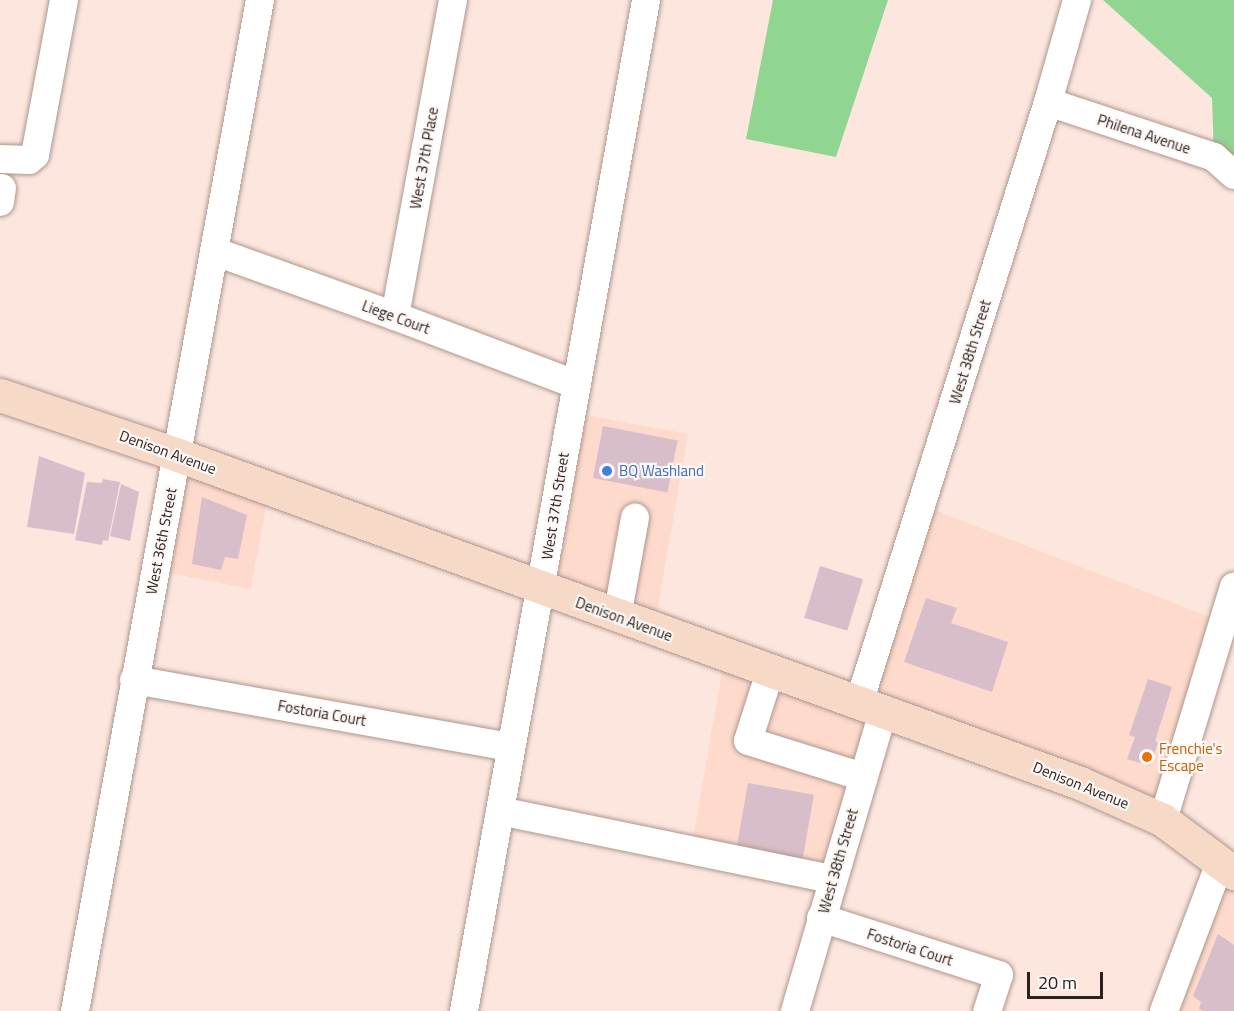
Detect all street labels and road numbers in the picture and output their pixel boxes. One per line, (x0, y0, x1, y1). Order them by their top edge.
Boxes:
street label: West 37th Place (406, 106, 442, 210)
street label: Philena Avenue (1095, 110, 1193, 158)
street label: Liege Court (360, 296, 432, 338)
street label: West 38th Street (946, 298, 994, 406)
street label: Denison Avenue (117, 426, 219, 478)
street label: West 37th Street (538, 451, 572, 561)
street label: West 36th Street (142, 486, 180, 596)
street label: Denison Avenue (573, 593, 675, 645)
street label: Fostoria Court (276, 696, 368, 730)
street label: Denison Avenue (1030, 758, 1132, 812)
street label: West 38th Street (814, 807, 862, 915)
street label: Fostoria Court (865, 925, 955, 969)

